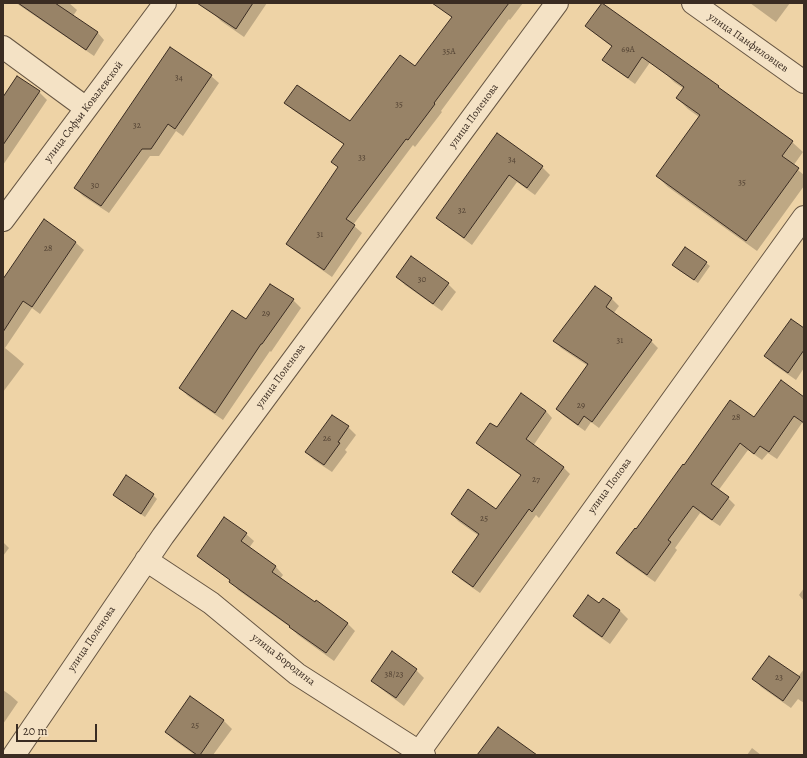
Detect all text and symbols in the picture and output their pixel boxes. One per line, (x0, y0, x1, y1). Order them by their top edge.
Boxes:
street label: улица Панфиловцев (705, 10, 791, 76)
house number: 69А (621, 45, 635, 55)
house number: 35А (443, 47, 455, 57)
street label: улица Софьи Ковалевской (42, 59, 126, 165)
house number: 34 (175, 73, 183, 83)
street label: улица Поленова (446, 81, 502, 151)
house number: 35 (395, 100, 403, 110)
house number: 32 (133, 121, 141, 131)
house number: 33 (358, 153, 366, 163)
house number: 34 (508, 155, 516, 165)
house number: 35 (738, 178, 746, 188)
house number: 30 (91, 181, 99, 191)
house number: 32 (458, 206, 466, 216)
house number: 31 (317, 230, 323, 240)
house number: 28 (44, 244, 52, 254)
house number: 30 (418, 275, 426, 285)
house number: 29 (262, 309, 270, 319)
house number: 31 (617, 336, 623, 346)
street label: улица Поленова (253, 341, 309, 411)
house number: 29 (577, 401, 585, 411)
house number: 28 (732, 413, 740, 423)
house number: 26 (323, 434, 331, 444)
street label: улица Попова (585, 456, 635, 516)
house number: 27 (532, 475, 540, 485)
house number: 25 (480, 514, 488, 524)
street label: улица Поленова (65, 604, 119, 674)
street label: улица Бородина (249, 631, 317, 689)
house number: 38/23 (384, 670, 404, 680)
house number: 23 (775, 673, 783, 683)
scale bar (18, 716, 99, 742)
house number: 25 (191, 721, 199, 731)
text: 20 m (23, 723, 47, 739)

